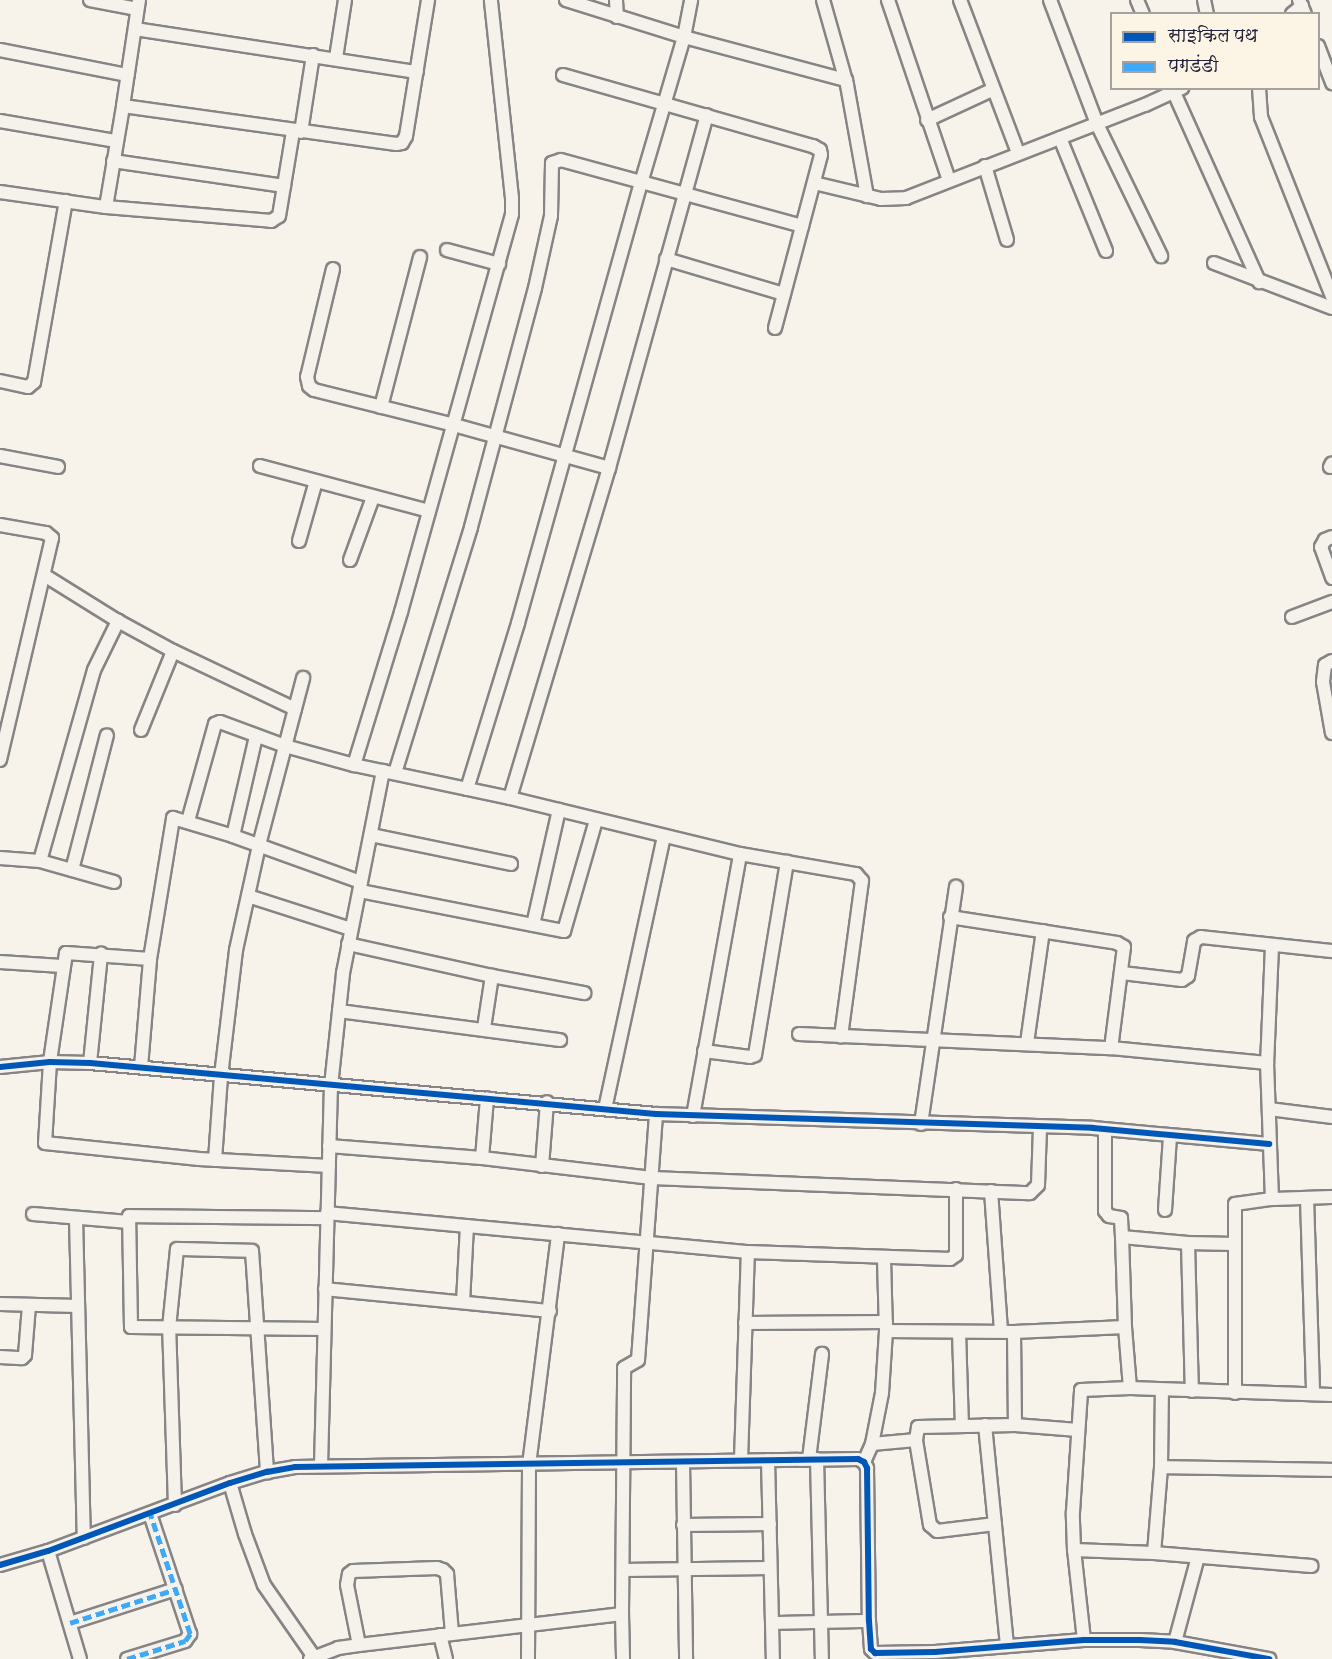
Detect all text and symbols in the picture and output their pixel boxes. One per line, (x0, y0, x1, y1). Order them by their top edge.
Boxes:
legend (1110, 12, 1320, 90)
text: साइकिल पथ (1168, 25, 1258, 50)
text: पगडंडी (1168, 55, 1218, 80)

